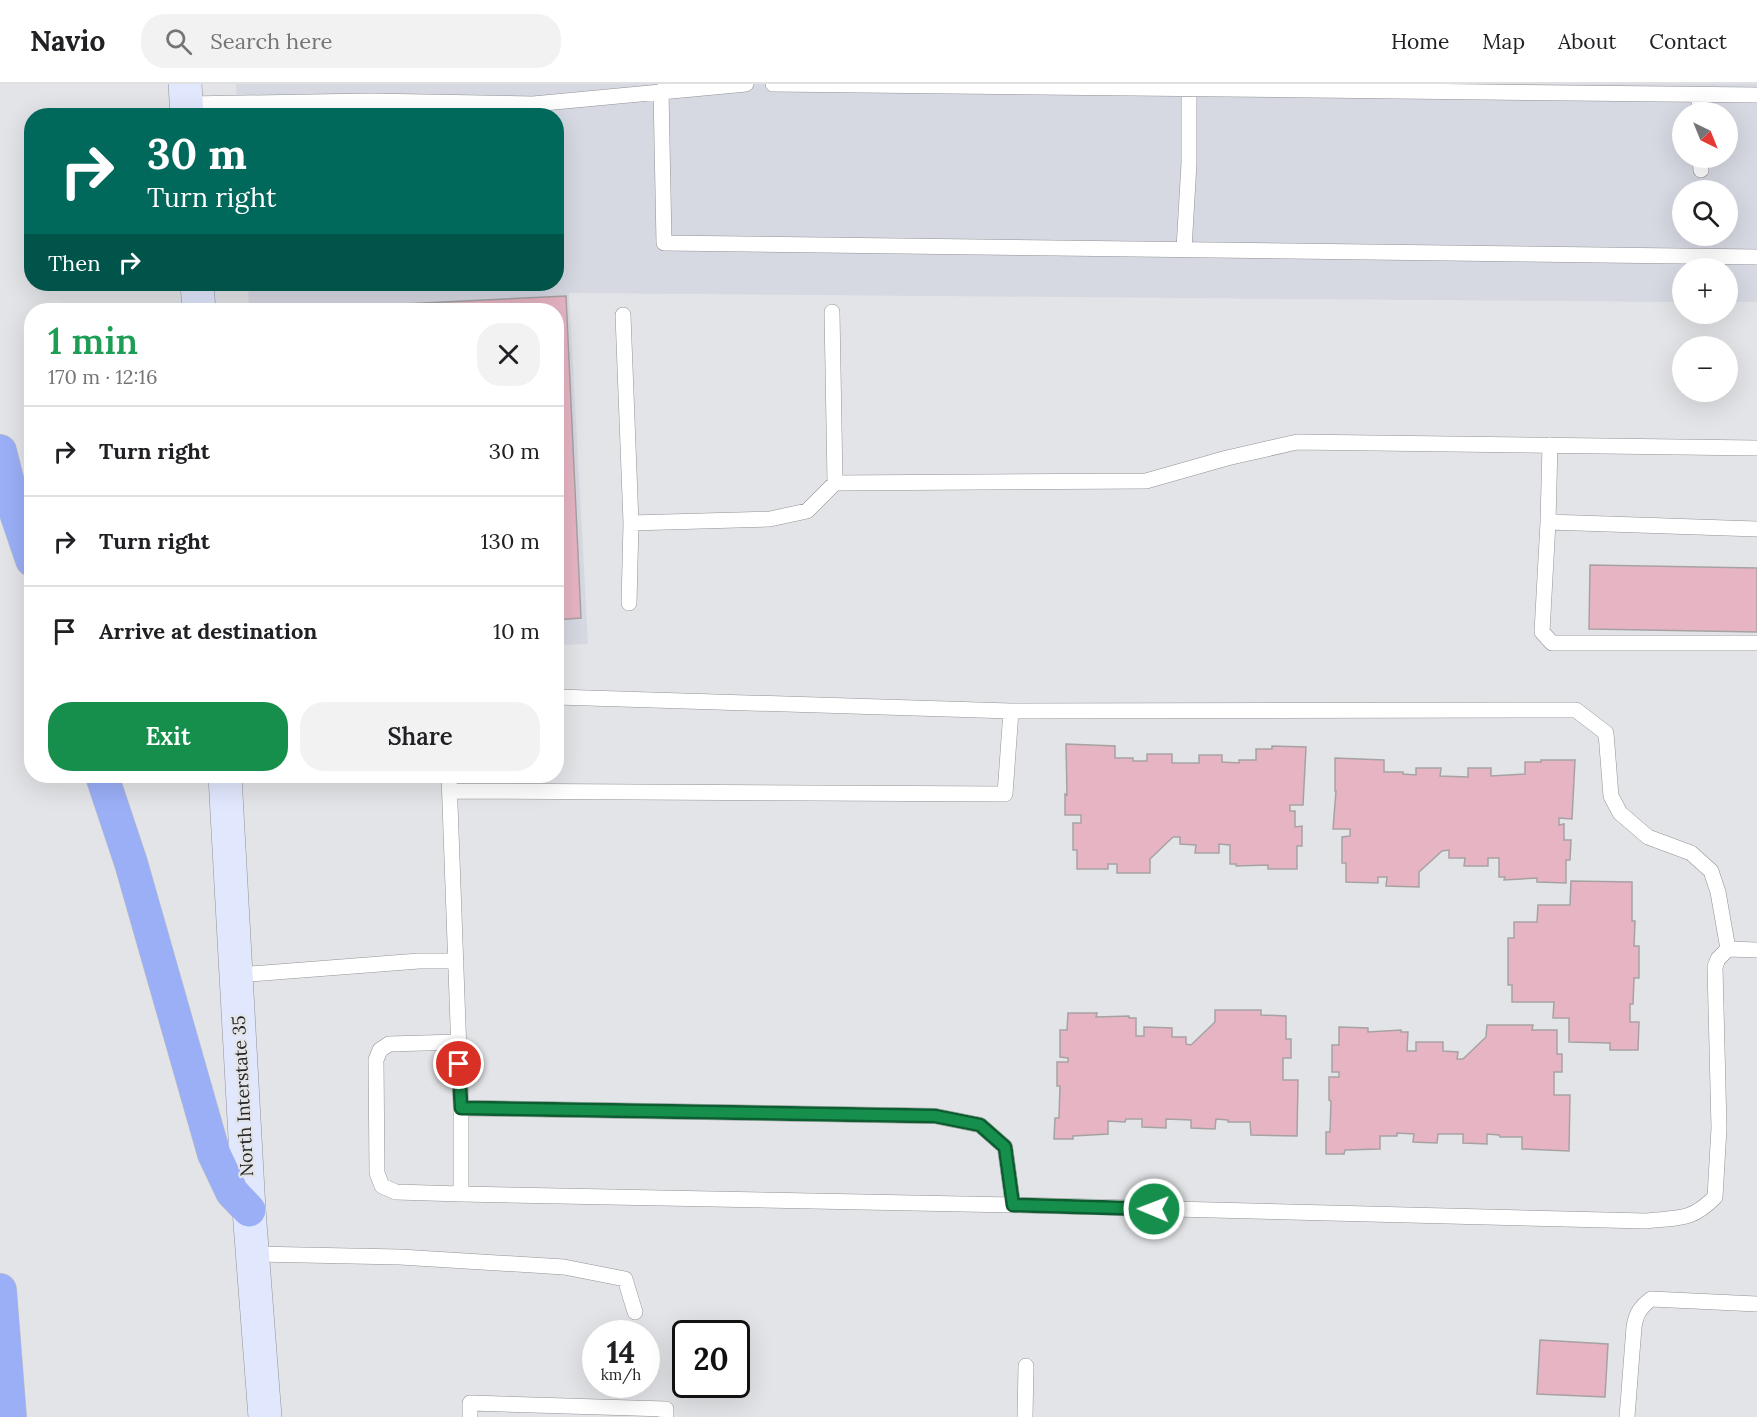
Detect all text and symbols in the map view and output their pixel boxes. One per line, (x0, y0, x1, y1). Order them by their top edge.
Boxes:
search box (141, 14, 561, 68)
text: Navio (30, 23, 105, 59)
icon: search (162, 25, 195, 58)
text: Search here (210, 27, 332, 55)
text: Home (1391, 28, 1449, 55)
text: Map (1482, 28, 1525, 55)
text: About (1558, 28, 1616, 55)
text: Contact (1649, 28, 1727, 55)
north arrow (1672, 102, 1738, 168)
map controls (1672, 102, 1738, 402)
text: 30 m (147, 127, 247, 181)
icon: right (48, 132, 126, 210)
text: Turn right (147, 180, 276, 214)
button: search (1672, 180, 1738, 246)
icon: right (113, 246, 146, 279)
text: Then (48, 249, 101, 277)
button: + (1672, 258, 1738, 324)
text: 1 min (48, 318, 138, 364)
button: close (477, 323, 540, 386)
button: − (1672, 336, 1738, 402)
text: 170 m · 12:16 (48, 364, 157, 389)
icon: right (48, 435, 81, 468)
text: Turn right (99, 437, 210, 465)
text: 30 m (489, 437, 540, 465)
icon: right (48, 525, 81, 558)
text: Turn right (99, 527, 210, 555)
text: 130 m (481, 527, 540, 555)
icon: arrive (48, 615, 81, 648)
text: Arrive at destination (99, 617, 317, 645)
text: 10 m (493, 617, 540, 645)
button: Exit (48, 702, 288, 771)
button: Share (300, 702, 540, 771)
street label: North Interstate 35 (227, 1015, 258, 1177)
pin (433, 1038, 484, 1089)
icon: arrive (442, 1047, 475, 1080)
position arrow (1122, 1177, 1186, 1241)
speed limit sign: 20 (672, 1320, 750, 1398)
text: 14 (607, 1333, 635, 1371)
text: km/h (601, 1365, 641, 1384)

